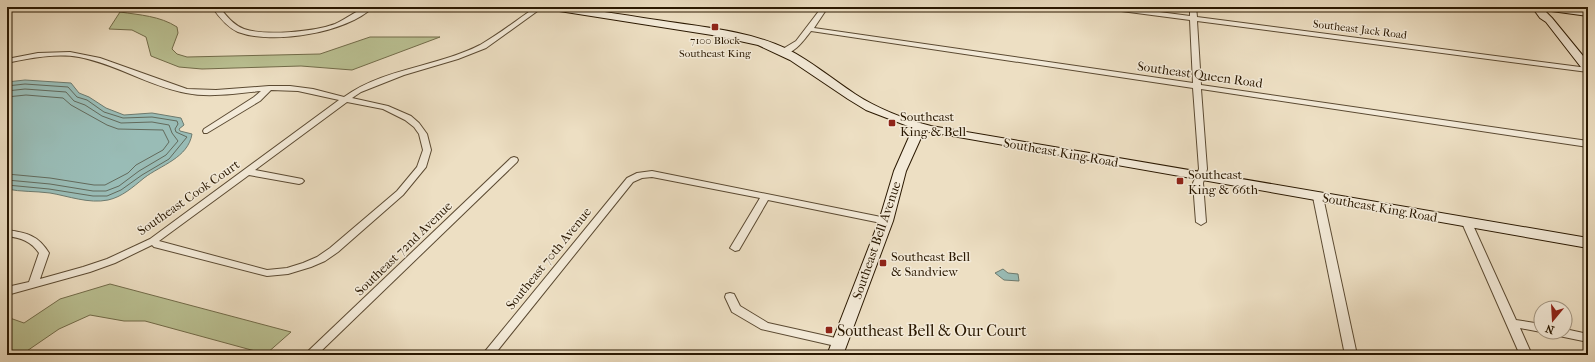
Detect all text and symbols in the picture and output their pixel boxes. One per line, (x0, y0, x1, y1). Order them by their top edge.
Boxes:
street label: Southeast Jack Road (1312, 17, 1409, 42)
marker: 7100 Block Southeast King (710, 22, 720, 32)
place label: 7100 Block Southeast King (679, 34, 751, 60)
street label: Southeast Queen Road (1136, 58, 1265, 91)
place label: Southeast King & Bell (900, 109, 966, 139)
marker: Southeast King & Bell (887, 118, 897, 128)
street label: Southeast King Road (1002, 135, 1121, 170)
street label: Southeast Cook Court (134, 156, 243, 238)
place label: Southeast King & 66th (1188, 167, 1259, 197)
marker: Southeast King & 66th (1175, 176, 1185, 186)
street label: Southeast Bell Avenue (849, 179, 904, 301)
street label: Southeast King Road (1321, 190, 1440, 225)
street label: Southeast 72nd Avenue (352, 198, 455, 299)
street label: Southeast 70th Avenue (503, 204, 595, 312)
place label: Southeast Bell & Sandview (891, 249, 970, 279)
marker: Southeast Bell & Sandview (878, 258, 888, 268)
north arrow (1533, 300, 1573, 340)
place label: Southeast Bell & Our Court (837, 321, 1027, 340)
text: N (1543, 321, 1556, 337)
marker: Southeast Bell & Our Court (824, 325, 834, 335)

